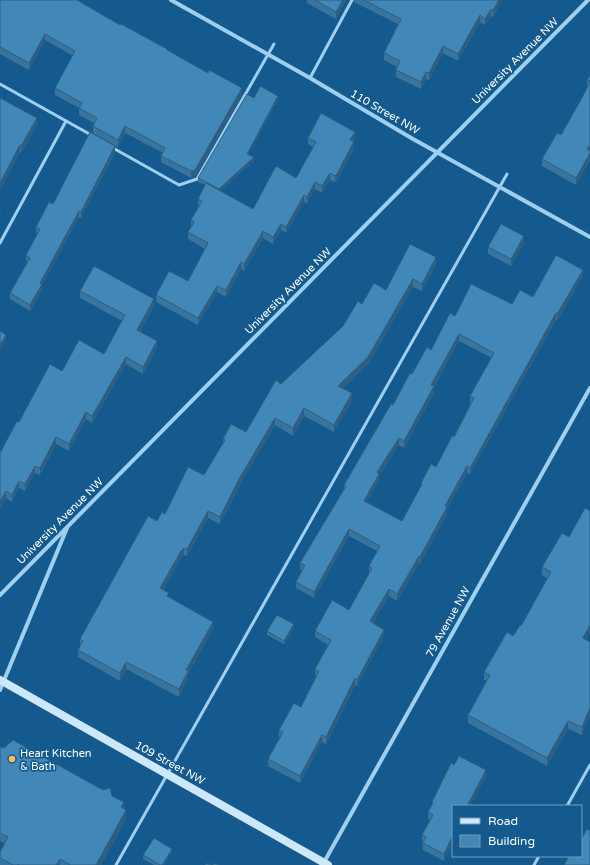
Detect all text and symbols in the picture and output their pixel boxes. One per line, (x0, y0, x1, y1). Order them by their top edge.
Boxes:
street label: University Avenue NW (469, 15, 561, 107)
street label: 110 Street NW (348, 87, 422, 137)
street label: University Avenue NW (242, 245, 334, 337)
street label: University Avenue NW (14, 475, 106, 567)
street label: 79 Avenue NW (423, 584, 473, 660)
street label: 109 Street NW (133, 738, 207, 788)
place label: Heart Kitchen & Bath (20, 747, 92, 773)
marker: Heart Kitchen & Bath (7, 754, 17, 764)
legend (452, 805, 582, 857)
text: Road (488, 814, 518, 828)
text: Building (488, 834, 535, 848)

